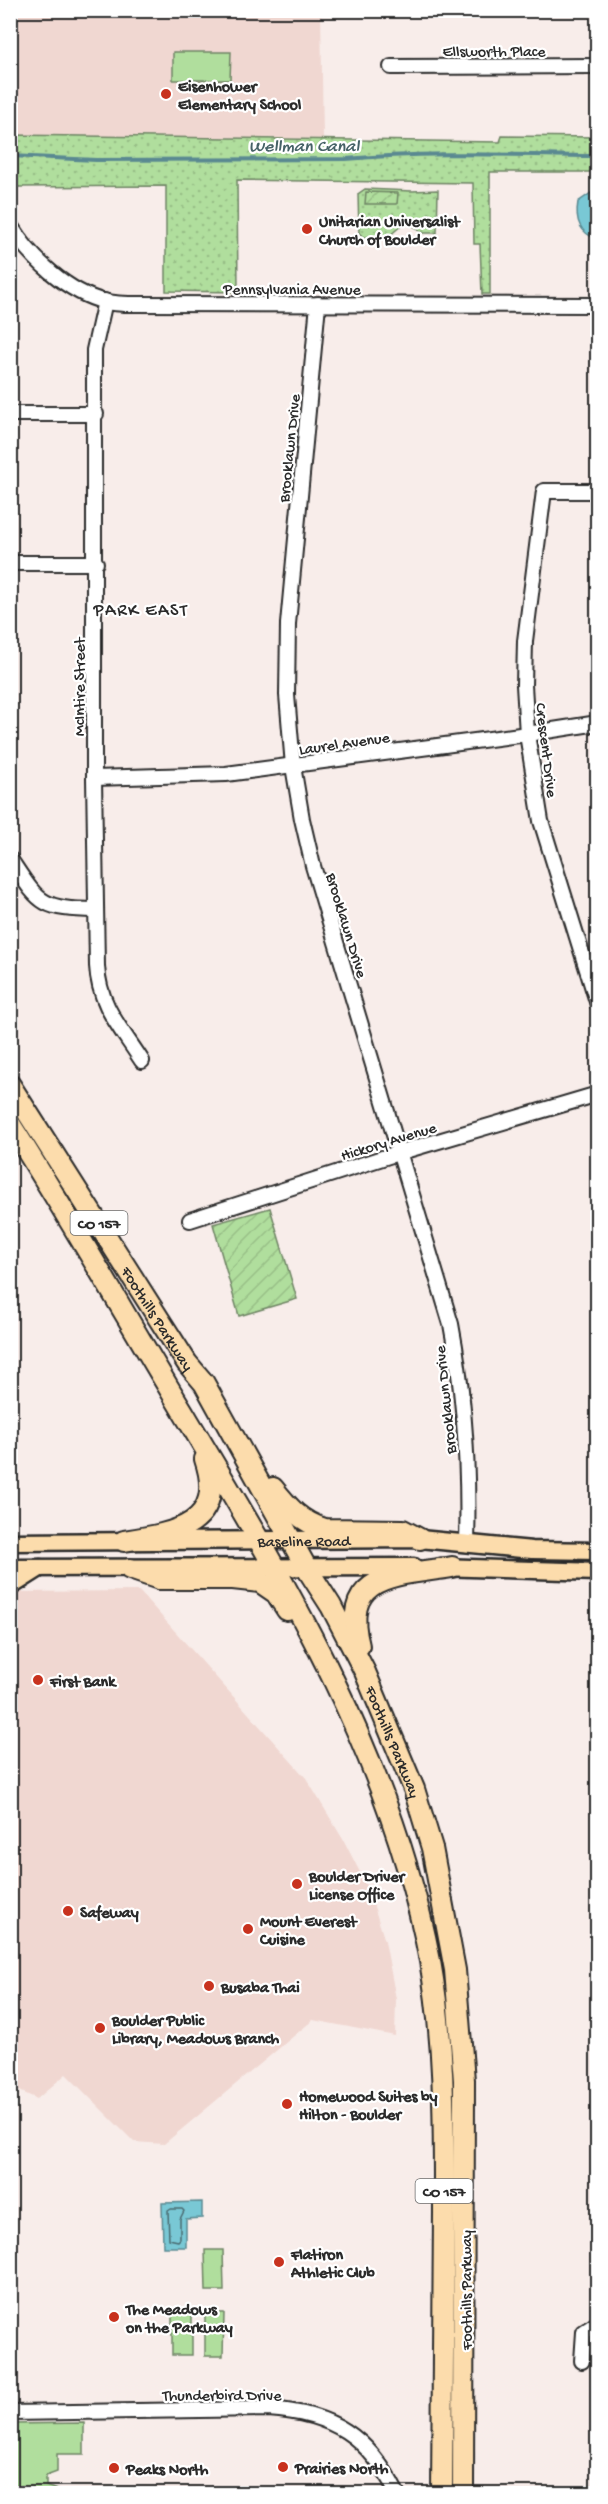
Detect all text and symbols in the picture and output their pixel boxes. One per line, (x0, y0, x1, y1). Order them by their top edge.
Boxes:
street label: Ellsworth Place (442, 44, 546, 63)
place label: Eisenhower Elementary School (178, 79, 302, 116)
marker: Eisenhower Elementary School (159, 87, 173, 101)
water label: Wellman Canal (249, 137, 360, 158)
place label: Unitarian Universalist Church of Boulder (318, 214, 461, 251)
marker: Unitarian Universalist Church of Boulder (300, 222, 314, 236)
street label: Pennsylvania Avenue (222, 282, 361, 301)
street label: Brooklawn Drive (276, 393, 307, 504)
district label: PARK EAST (93, 601, 188, 622)
street label: McIntire Street (72, 636, 91, 736)
street label: Crescent Drive (529, 702, 560, 799)
street label: Laurel Avenue (298, 730, 392, 761)
street label: Brooklawn Drive (319, 870, 370, 981)
street label: Hickory Avenue (339, 1120, 440, 1167)
road number: CO 157 (70, 1211, 128, 1235)
street label: Foothills Parkway (115, 1263, 196, 1376)
street label: Brooklawn Drive (432, 1344, 463, 1456)
street label: Baseline Road (257, 1533, 352, 1553)
marker: First Bank (31, 1673, 45, 1687)
place label: First Bank (49, 1674, 117, 1693)
street label: Foothills Parkway (359, 1683, 422, 1801)
place label: Boulder Driver License Office (308, 1869, 406, 1906)
marker: Boulder Driver License Office (290, 1877, 304, 1891)
marker: Safeway (61, 1904, 75, 1918)
place label: Safeway (80, 1904, 139, 1924)
place label: Mount Everest Cuisine (259, 1914, 358, 1951)
marker: Mount Everest Cuisine (241, 1922, 255, 1936)
marker: Busaba Thai (202, 1979, 216, 1993)
place label: Busaba Thai (220, 1980, 300, 1999)
place label: Boulder Public Library, Meadows Branch (111, 2013, 279, 2050)
marker: Boulder Public Library, Meadows Branch (93, 2021, 107, 2035)
place label: Homewood Suites by Hilton - Boulder (299, 2089, 438, 2126)
marker: Homewood Suites by Hilton - Boulder (280, 2097, 294, 2111)
road number: CO 157 (416, 2179, 472, 2203)
street label: Foothills Parkway (459, 2230, 478, 2351)
place label: Flatiron Athletic Club (290, 2247, 375, 2284)
marker: Flatiron Athletic Club (272, 2255, 286, 2269)
place label: The Meadows on the Parkway (124, 2302, 233, 2339)
marker: The Meadows on the Parkway (107, 2310, 121, 2324)
street label: Thunderbird Drive (162, 2388, 282, 2407)
marker: Prairies North (276, 2460, 290, 2474)
marker: Peaks North (107, 2461, 121, 2475)
place label: Prairies North (294, 2461, 389, 2480)
place label: Peaks North (125, 2462, 209, 2481)

